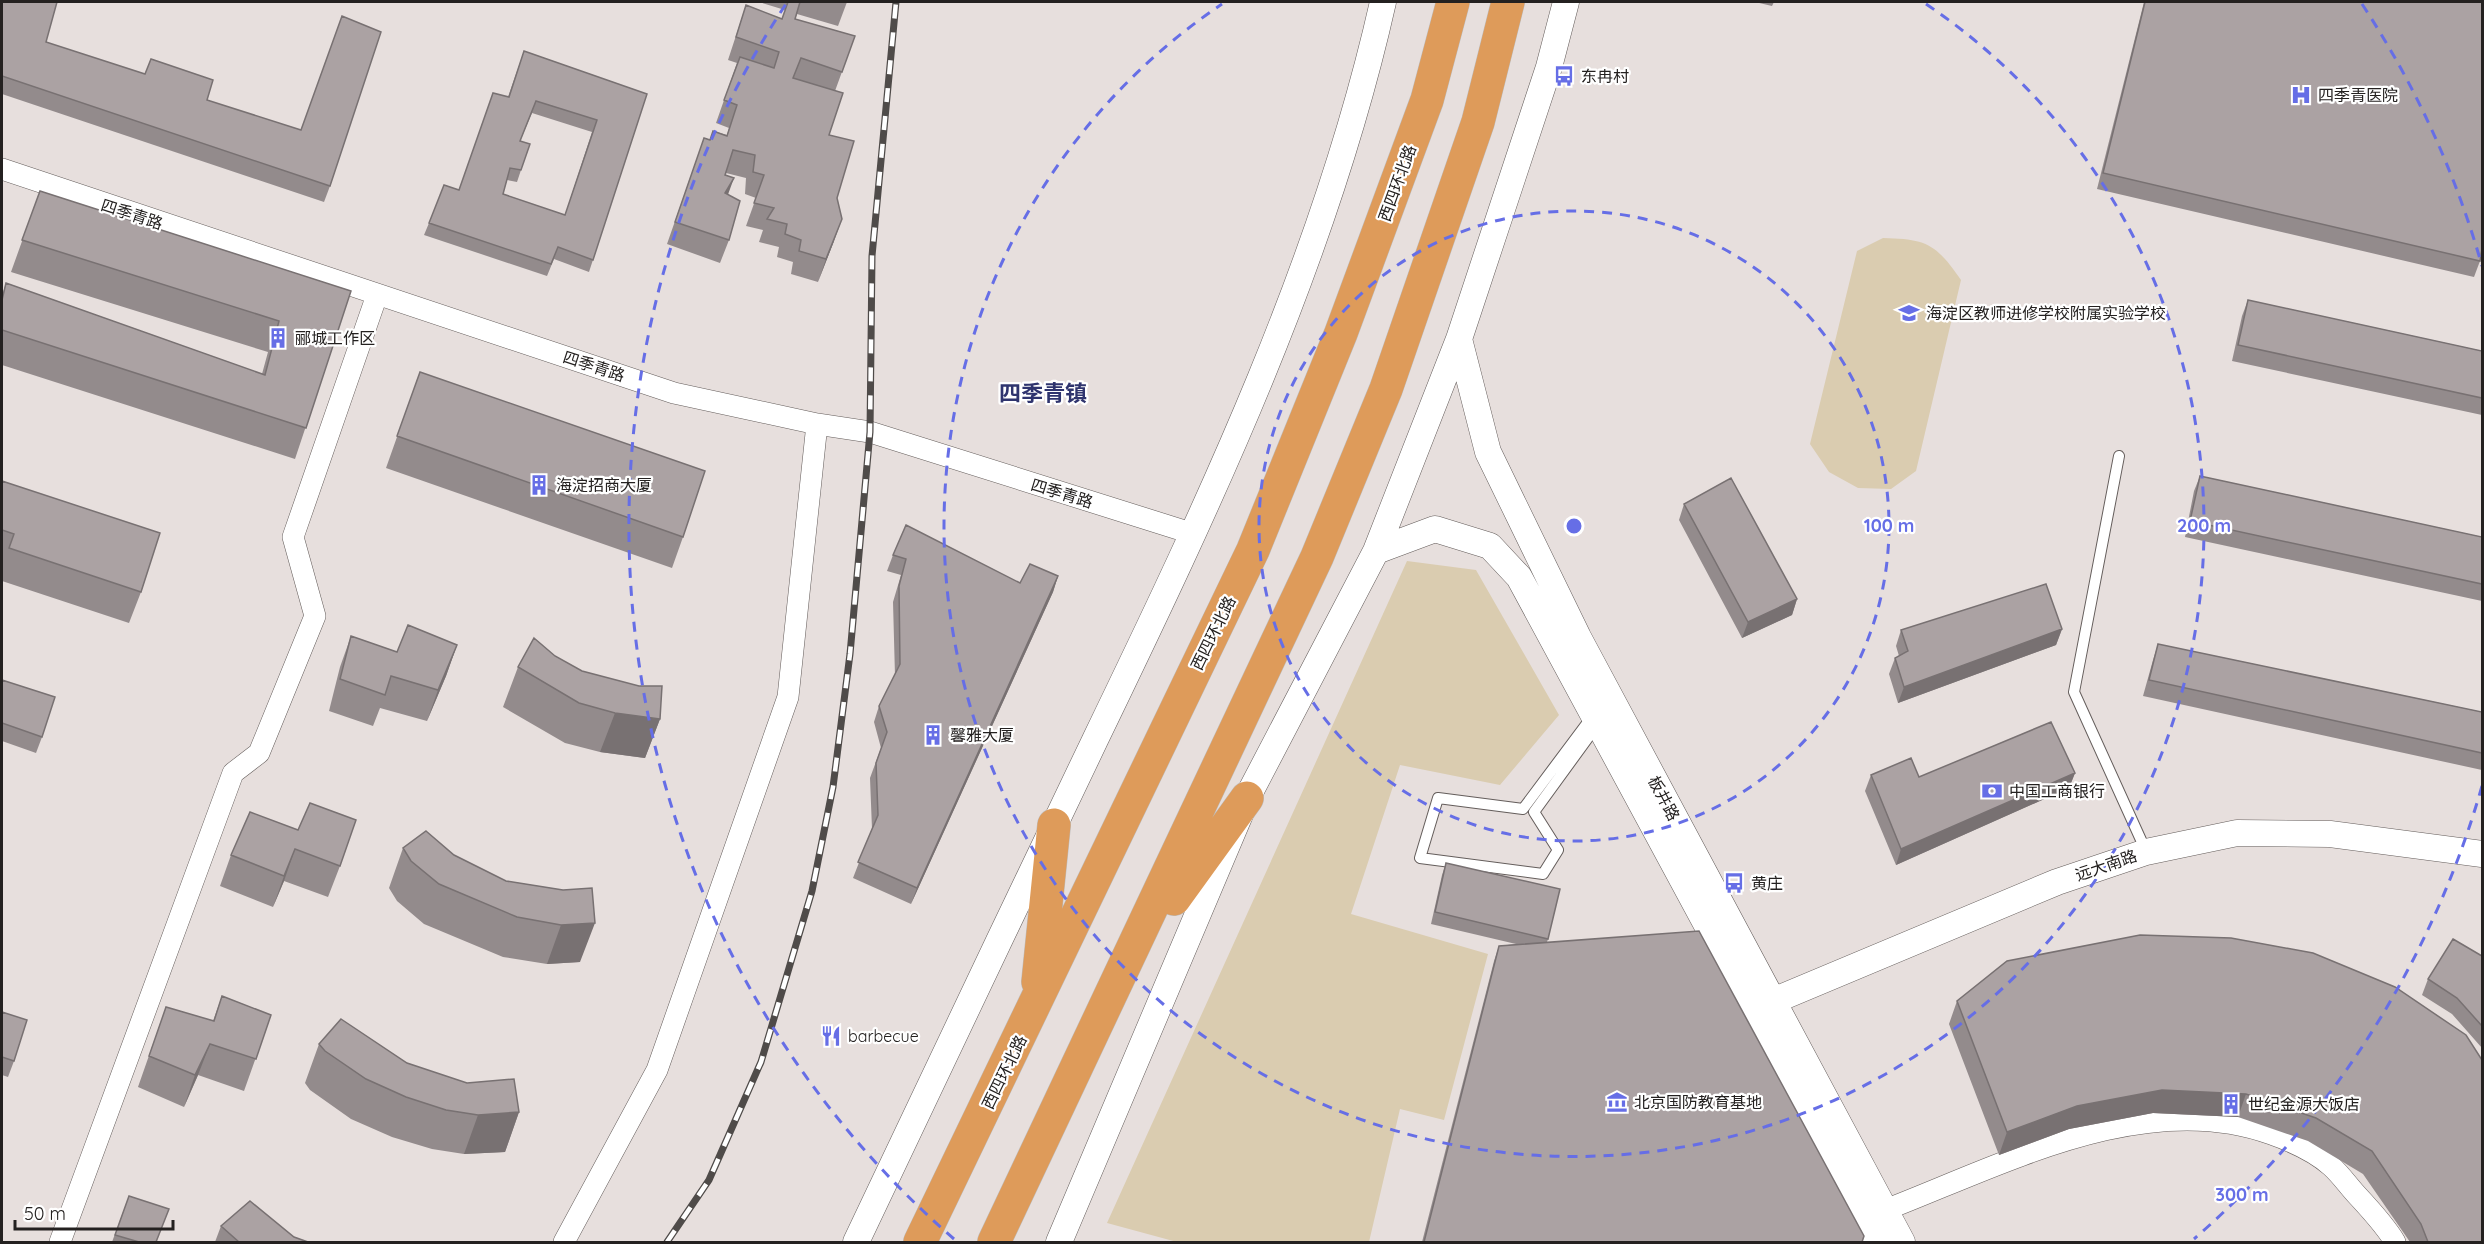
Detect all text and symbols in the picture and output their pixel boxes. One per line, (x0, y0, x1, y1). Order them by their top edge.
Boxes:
bus stop icon: 东冉村 (1552, 64, 1576, 88)
place label: 东冉村 (1581, 66, 1629, 86)
hospital icon: 四季青医院 (2289, 83, 2313, 107)
place label: 四季青医院 (2318, 85, 2398, 105)
street label: 西四环北路 (1374, 142, 1420, 224)
street label: 四季青路 (98, 195, 166, 233)
school or university icon: 海淀区教师进修学校附属实验学校 (1897, 301, 1921, 325)
place label: 海淀区教师进修学校附属实验学校 (1926, 303, 2166, 323)
building icon: 郦城工作区 (266, 326, 290, 350)
place label: 郦城工作区 (295, 328, 375, 348)
street label: 四季青路 (560, 347, 628, 385)
district label: 四季青镇 (999, 379, 1087, 407)
building icon: 海淀招商大厦 (527, 473, 551, 497)
street label: 四季青路 (1028, 474, 1096, 512)
place label: 海淀招商大厦 (556, 475, 652, 495)
text: 100 m (1864, 514, 1914, 537)
text: 200 m (2177, 514, 2231, 537)
centre of rings (1564, 516, 1584, 536)
street label: 西四环北路 (1186, 593, 1240, 673)
building icon: 馨雅大厦 (921, 723, 945, 747)
place label: 馨雅大厦 (950, 725, 1014, 745)
street label: 板井路 (1644, 772, 1684, 824)
bank icon: 中国工商银行 (1980, 779, 2004, 803)
place label: 中国工商银行 (2009, 781, 2105, 801)
street label: 远大南路 (2072, 845, 2140, 885)
bus stop icon: 黄庄 (1722, 871, 1746, 895)
place label: 黄庄 (1751, 873, 1783, 893)
restaurant icon: barbecue (819, 1024, 843, 1048)
place label: barbecue (848, 1026, 919, 1046)
street label: 西四环北路 (977, 1032, 1031, 1112)
museum icon: 北京国防教育基地 (1605, 1090, 1629, 1114)
place label: 北京国防教育基地 (1634, 1092, 1762, 1112)
building icon: 世纪金源大饭店 (2219, 1092, 2243, 1116)
place label: 世纪金源大饭店 (2248, 1094, 2360, 1114)
text: 300 m (2215, 1183, 2269, 1206)
scale bar (15, 1193, 172, 1231)
text: 50 m (24, 1202, 66, 1225)

